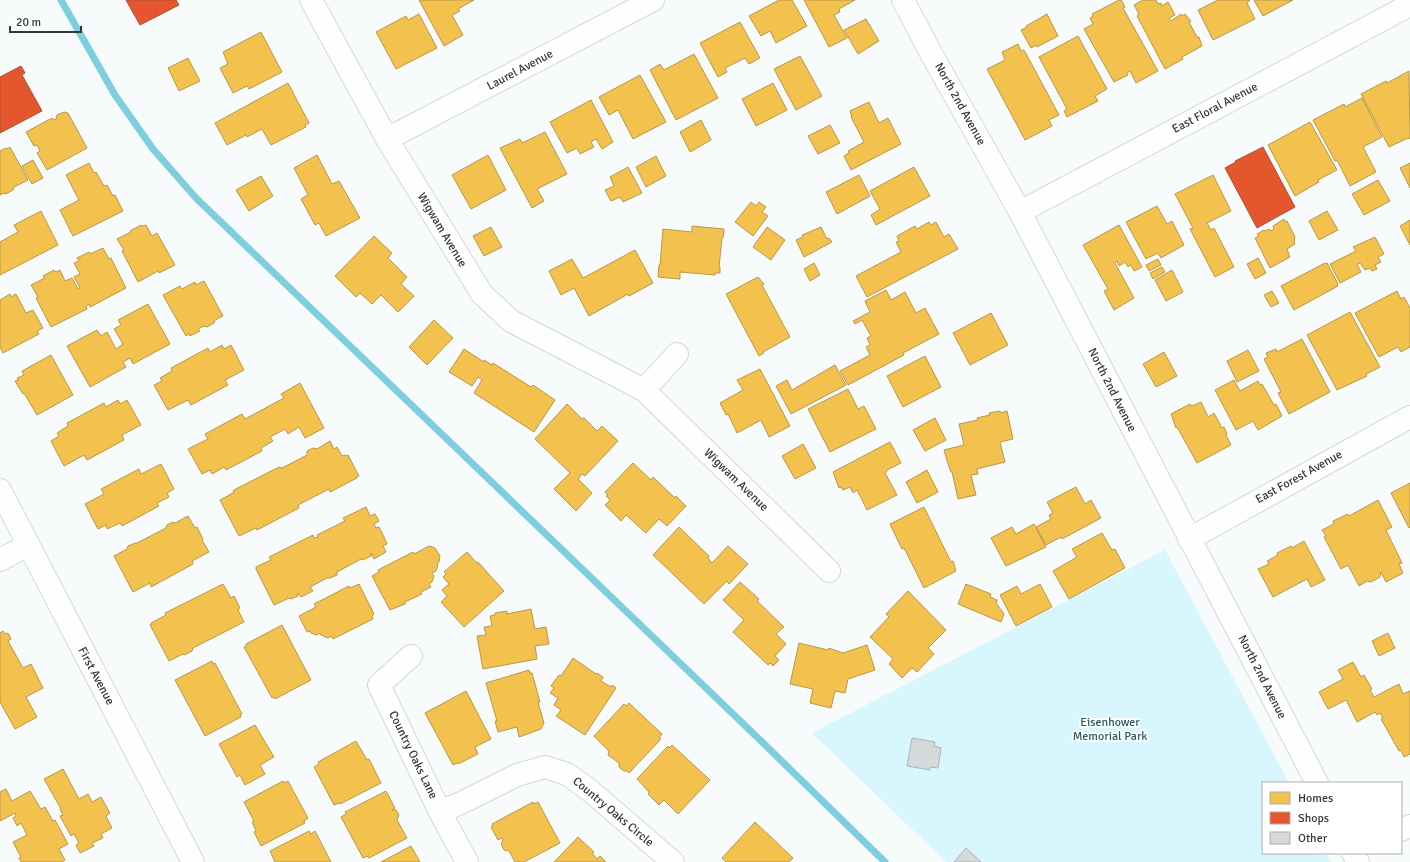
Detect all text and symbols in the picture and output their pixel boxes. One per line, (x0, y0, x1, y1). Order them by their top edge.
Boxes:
scale bar (10, 8, 81, 34)
text: 20 m (16, 15, 41, 30)
street label: Laurel Avenue (484, 46, 556, 94)
street label: North 2nd Avenue (931, 60, 989, 148)
street label: East Floral Avenue (1170, 79, 1260, 137)
street label: Wigwam Avenue (414, 190, 470, 270)
street label: North 2nd Avenue (1084, 346, 1140, 434)
street label: Wigwam Avenue (701, 445, 771, 515)
street label: East Forest Avenue (1253, 447, 1345, 507)
street label: North 2nd Avenue (1234, 633, 1290, 721)
street label: First Avenue (74, 644, 118, 708)
street label: Country Oaks Lane (385, 708, 441, 802)
park label: Eisenhower Memorial Park (1073, 715, 1147, 744)
street label: Country Oaks Circle (569, 774, 657, 850)
legend (1262, 782, 1402, 854)
text: Homes (1298, 791, 1333, 806)
text: Shops (1298, 811, 1329, 826)
text: Other (1298, 831, 1328, 846)

